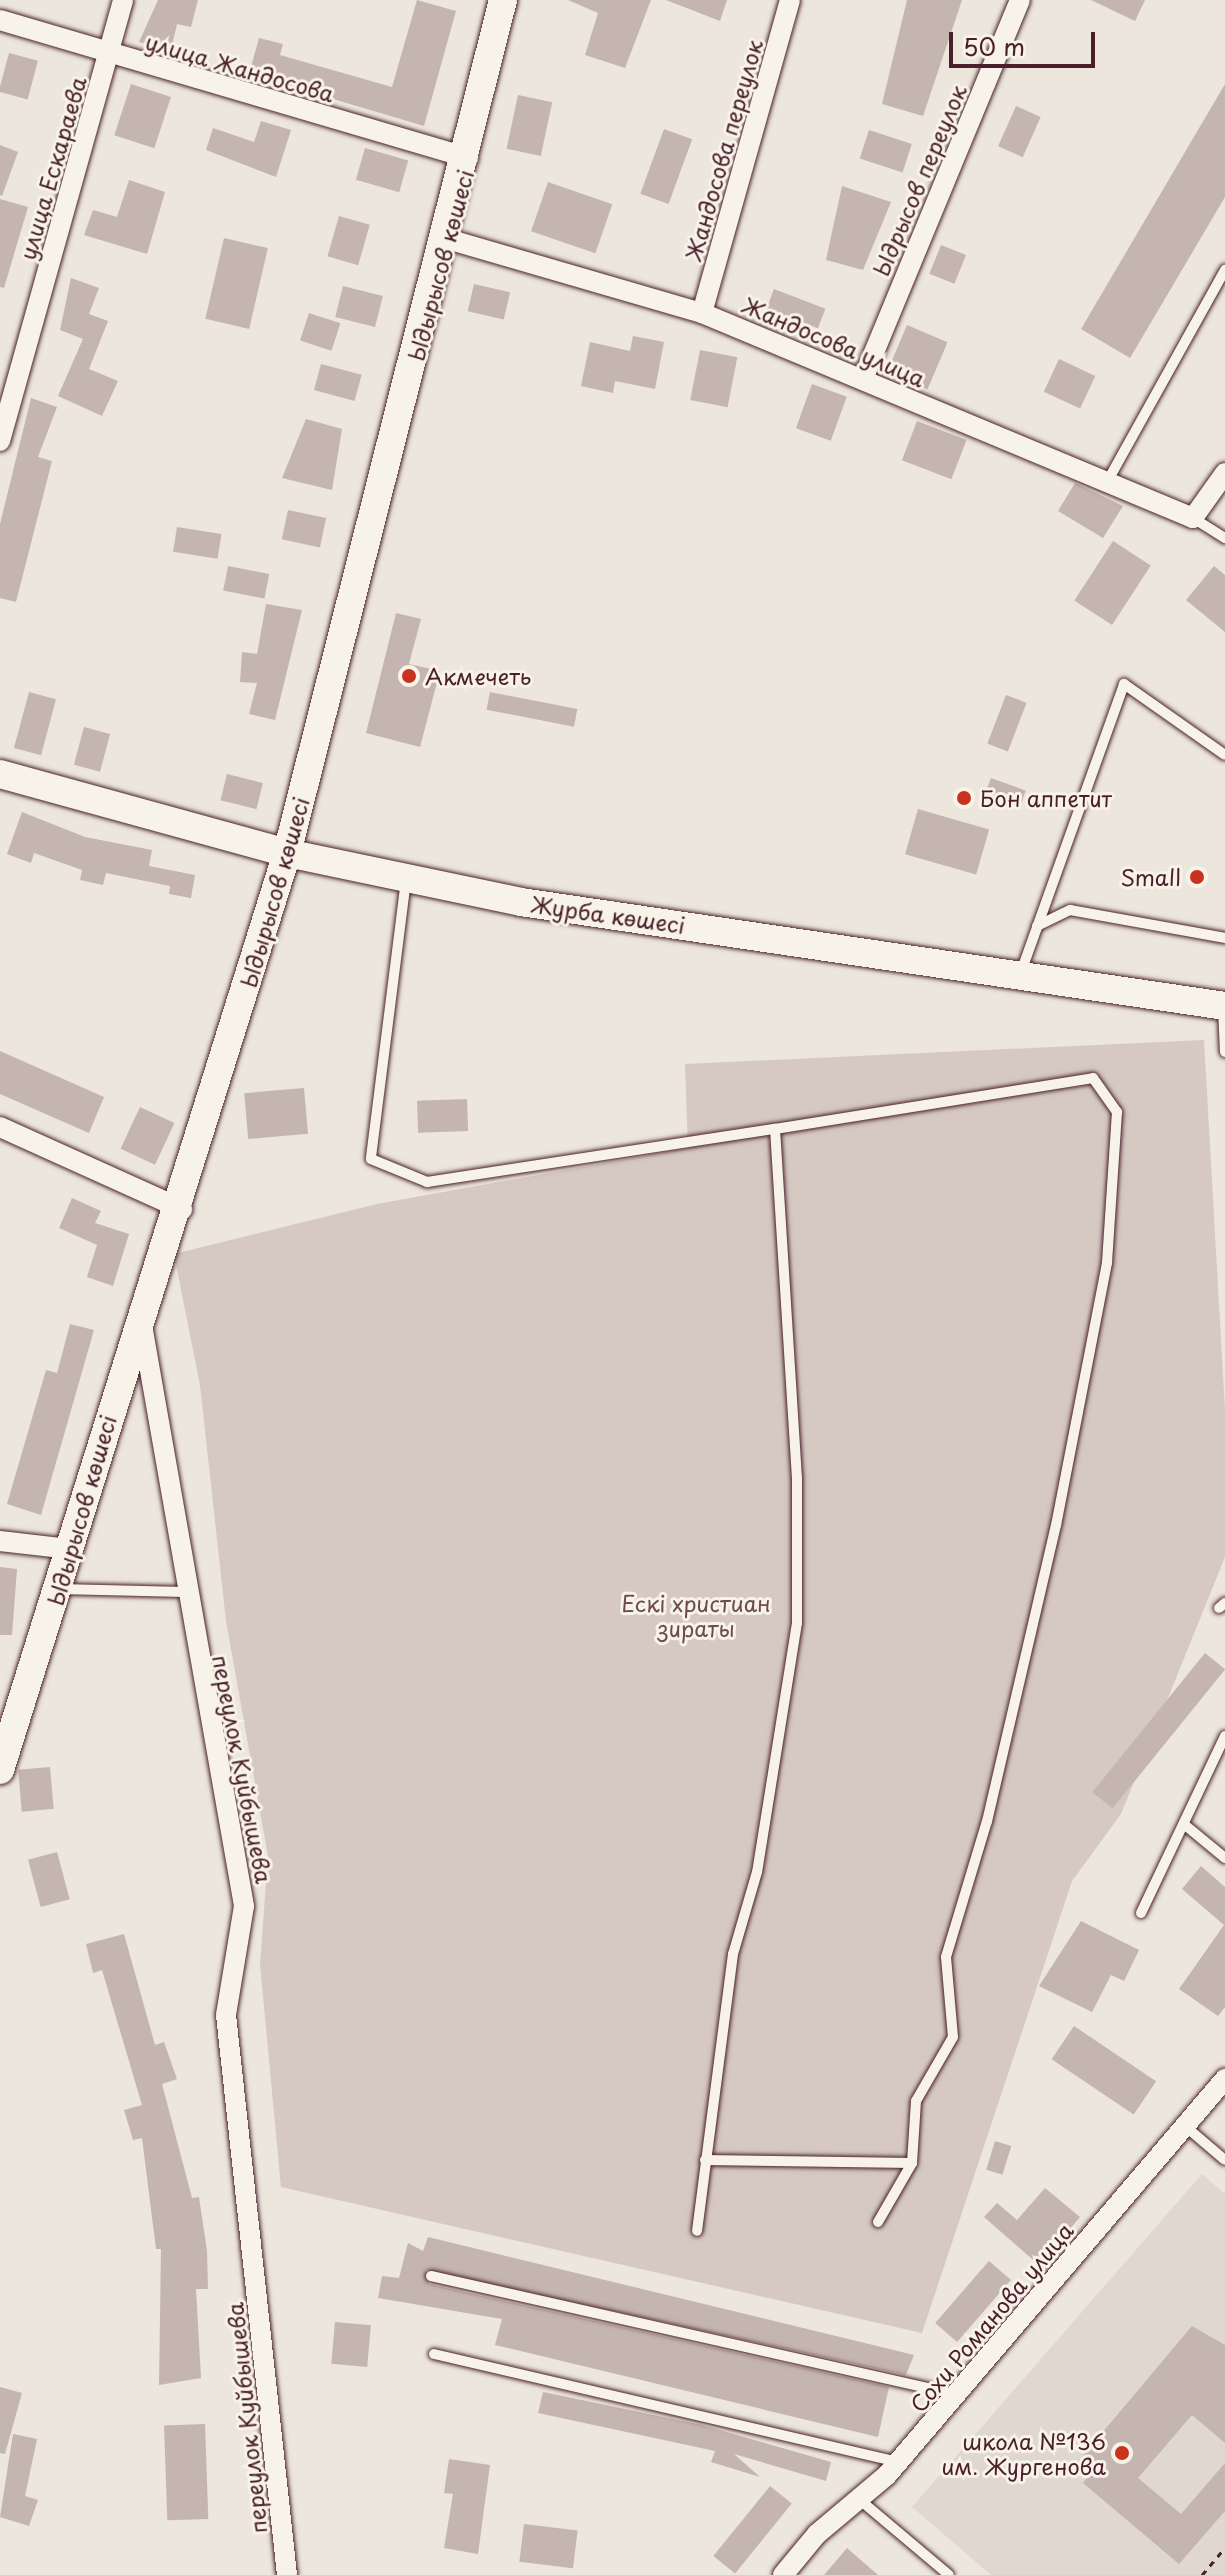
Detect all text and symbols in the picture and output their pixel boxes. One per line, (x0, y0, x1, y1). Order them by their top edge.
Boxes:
scale bar (953, 16, 1099, 66)
street label: улица Жандосова (142, 27, 338, 107)
text: 50 m (963, 28, 1025, 64)
street label: Жандосова переулок (679, 36, 767, 264)
street label: улица Ескараева (13, 73, 91, 263)
street label: Ыдрысов переулок (867, 81, 971, 279)
street label: Ыдырысов көшесі (402, 167, 478, 363)
street label: Жандосова улица (738, 290, 930, 392)
place label: Акмечеть (425, 663, 531, 689)
marker: Акмечеть (400, 667, 418, 685)
place label: Бон аппетит (980, 785, 1113, 811)
marker: Бон аппетит (955, 789, 973, 807)
street label: Ыдырысов көшесі (234, 794, 314, 990)
place label: Small (1120, 864, 1181, 890)
marker: Small (1188, 868, 1206, 886)
street label: Журба көшесі (529, 890, 687, 938)
street label: Ыдырысов көшесі (41, 1412, 121, 1608)
park label: Ескі христиан зираты (621, 1589, 771, 1640)
street label: переулок Куйбышева (208, 1652, 278, 1886)
street label: Сохи Романова улица (904, 2217, 1078, 2417)
street label: переулок Куйбышева (221, 2301, 271, 2535)
place label: школа №136 им. Жургенова (941, 2427, 1106, 2478)
marker: школа №136 им. Жургенова (1113, 2444, 1131, 2462)

